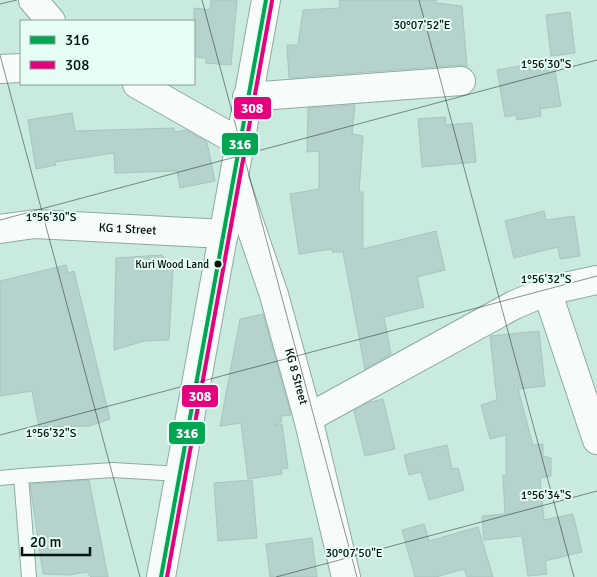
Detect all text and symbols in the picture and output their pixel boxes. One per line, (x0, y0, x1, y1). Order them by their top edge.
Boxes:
text: 30°07'52"E (393, 18, 451, 33)
legend (20, 20, 195, 85)
text: 316 (65, 31, 89, 49)
text: 308 (65, 56, 89, 74)
text: 1°56'30"S (521, 57, 572, 72)
line badge: 308 (233, 96, 272, 120)
text: 308 (241, 100, 264, 117)
line badge: 316 (221, 132, 259, 156)
text: 316 (229, 136, 252, 153)
text: 1°56'30"S (26, 210, 77, 225)
street label: KG 1 Street (98, 220, 157, 238)
place label: Kuri Wood Land (135, 258, 209, 271)
marker: Kuri Wood Land (213, 259, 223, 269)
text: 1°56'32"S (521, 272, 572, 287)
street label: KG 8 Street (282, 346, 311, 406)
line badge: 308 (181, 384, 219, 408)
text: 308 (189, 388, 212, 405)
line badge: 316 (168, 421, 206, 445)
text: 316 (176, 425, 199, 442)
text: 1°56'32"S (26, 426, 77, 441)
text: 1°56'34"S (521, 488, 572, 503)
scale bar (22, 524, 90, 556)
text: 20 m (30, 533, 61, 551)
text: 30°07'50"E (325, 546, 383, 561)

